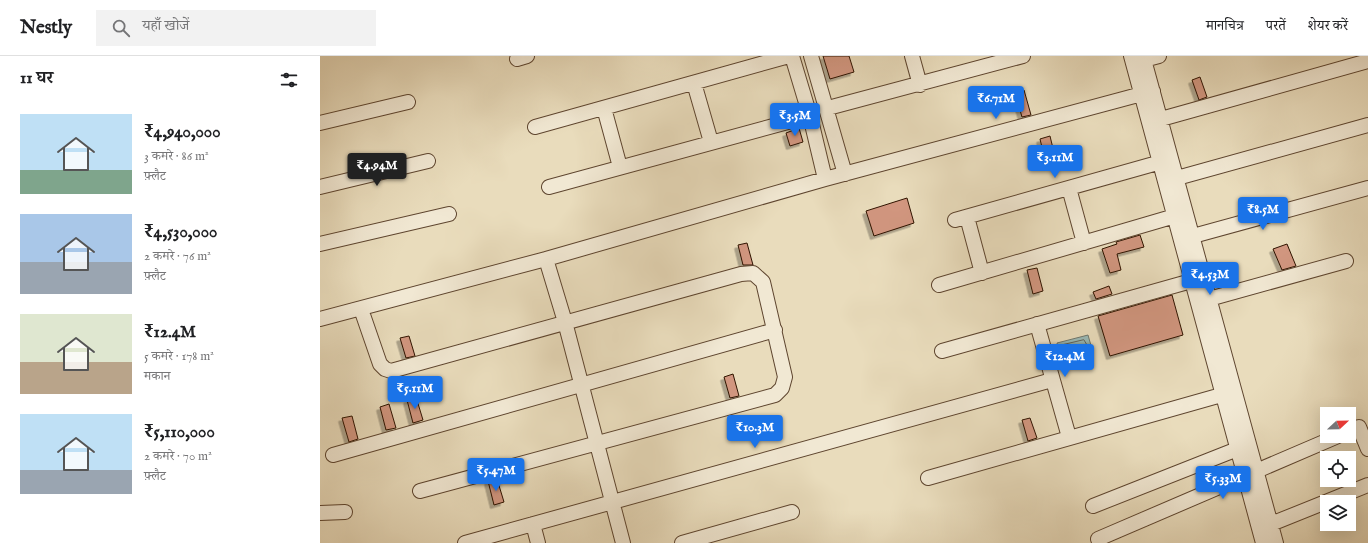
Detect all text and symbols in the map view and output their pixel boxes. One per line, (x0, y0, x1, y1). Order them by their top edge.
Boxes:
search box (96, 10, 376, 46)
text: Nestly (20, 16, 72, 40)
text: यहाँ खोजें (142, 16, 189, 35)
icon: search (110, 17, 132, 39)
text: मानचित्र (1206, 17, 1244, 35)
text: परतें (1266, 17, 1286, 35)
text: शेयर करें (1308, 17, 1348, 35)
text: 11 घर (20, 68, 53, 89)
icon: filters (278, 69, 300, 91)
pin: ₹6.71M (963, 86, 1029, 120)
text: ₹6.71M (977, 90, 1015, 107)
pin: ₹3.5M (767, 103, 823, 137)
text: ₹3.5M (779, 107, 811, 124)
text: ₹4,940,000 (144, 122, 220, 143)
icon: home (52, 130, 100, 178)
pin: ₹3.11M (1022, 145, 1088, 179)
text: 3 कमरे · 86 m² (144, 148, 209, 165)
text: ₹3.11M (1037, 149, 1073, 166)
pin: ₹4.94M (344, 153, 410, 187)
text: ₹4.94M (357, 157, 398, 174)
text: फ़्लैट (144, 168, 166, 185)
pin: ₹8.5M (1235, 197, 1291, 231)
text: ₹8.5M (1247, 201, 1279, 218)
text: ₹4,530,000 (144, 222, 217, 243)
icon: home (52, 230, 100, 278)
text: 2 कमरे · 76 m² (144, 248, 211, 265)
pin: ₹4.53M (1177, 262, 1243, 296)
text: ₹4.53M (1191, 266, 1229, 283)
text: फ़्लैट (144, 268, 166, 285)
text: ₹12.4M (144, 322, 196, 343)
icon: home (52, 330, 100, 378)
pin: ₹12.4M (1032, 344, 1098, 378)
text: 5 कमरे · 178 m² (144, 348, 214, 365)
text: ₹12.4M (1045, 348, 1085, 365)
text: मकान (144, 368, 170, 385)
pin: ₹5.11M (382, 376, 448, 410)
text: ₹5.11M (397, 380, 433, 397)
north arrow (1320, 407, 1356, 443)
map controls (1320, 407, 1356, 531)
pin: ₹10.3M (722, 415, 788, 449)
text: ₹10.3M (736, 419, 774, 436)
text: ₹5,110,000 (144, 422, 215, 443)
icon: home (52, 430, 100, 478)
text: 2 कमरे · 70 m² (144, 448, 212, 465)
button: locate (1320, 451, 1356, 487)
pin: ₹5.47M (463, 458, 529, 492)
text: ₹5.47M (476, 462, 516, 479)
pin: ₹5.33M (1190, 466, 1256, 500)
text: फ़्लैट (144, 468, 166, 485)
text: ₹5.33M (1205, 470, 1241, 487)
button: layers (1320, 495, 1356, 531)

